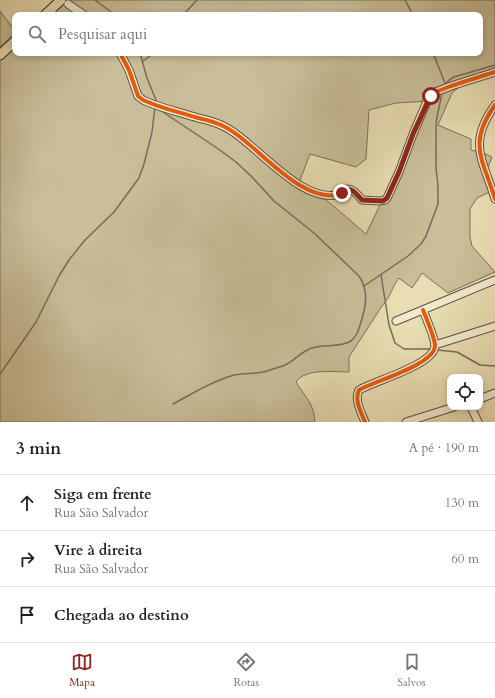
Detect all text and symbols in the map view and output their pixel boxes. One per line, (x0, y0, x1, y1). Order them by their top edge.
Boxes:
search box (12, 12, 483, 56)
icon: search (26, 23, 48, 45)
text: Pesquisar aqui (58, 24, 147, 44)
route start (422, 87, 440, 105)
route end (333, 184, 351, 202)
map controls (447, 374, 483, 410)
button: locate (447, 374, 483, 410)
text: 3 min (16, 437, 61, 460)
text: A pé · 190 m (409, 439, 479, 457)
text: Siga em frente (54, 484, 152, 504)
icon: ahead (16, 492, 38, 514)
text: 130 m (445, 494, 479, 512)
text: Rua São Salvador (54, 504, 148, 522)
text: Vire à direita (54, 540, 142, 560)
icon: right (16, 548, 38, 570)
text: 60 m (451, 550, 479, 568)
text: Rua São Salvador (54, 560, 148, 578)
icon: arrive (16, 604, 38, 626)
text: Chegada ao destino (54, 605, 189, 625)
tab: Mapa (69, 651, 95, 690)
tab: Rotas (233, 651, 259, 690)
tab: Salvos (397, 651, 426, 690)

